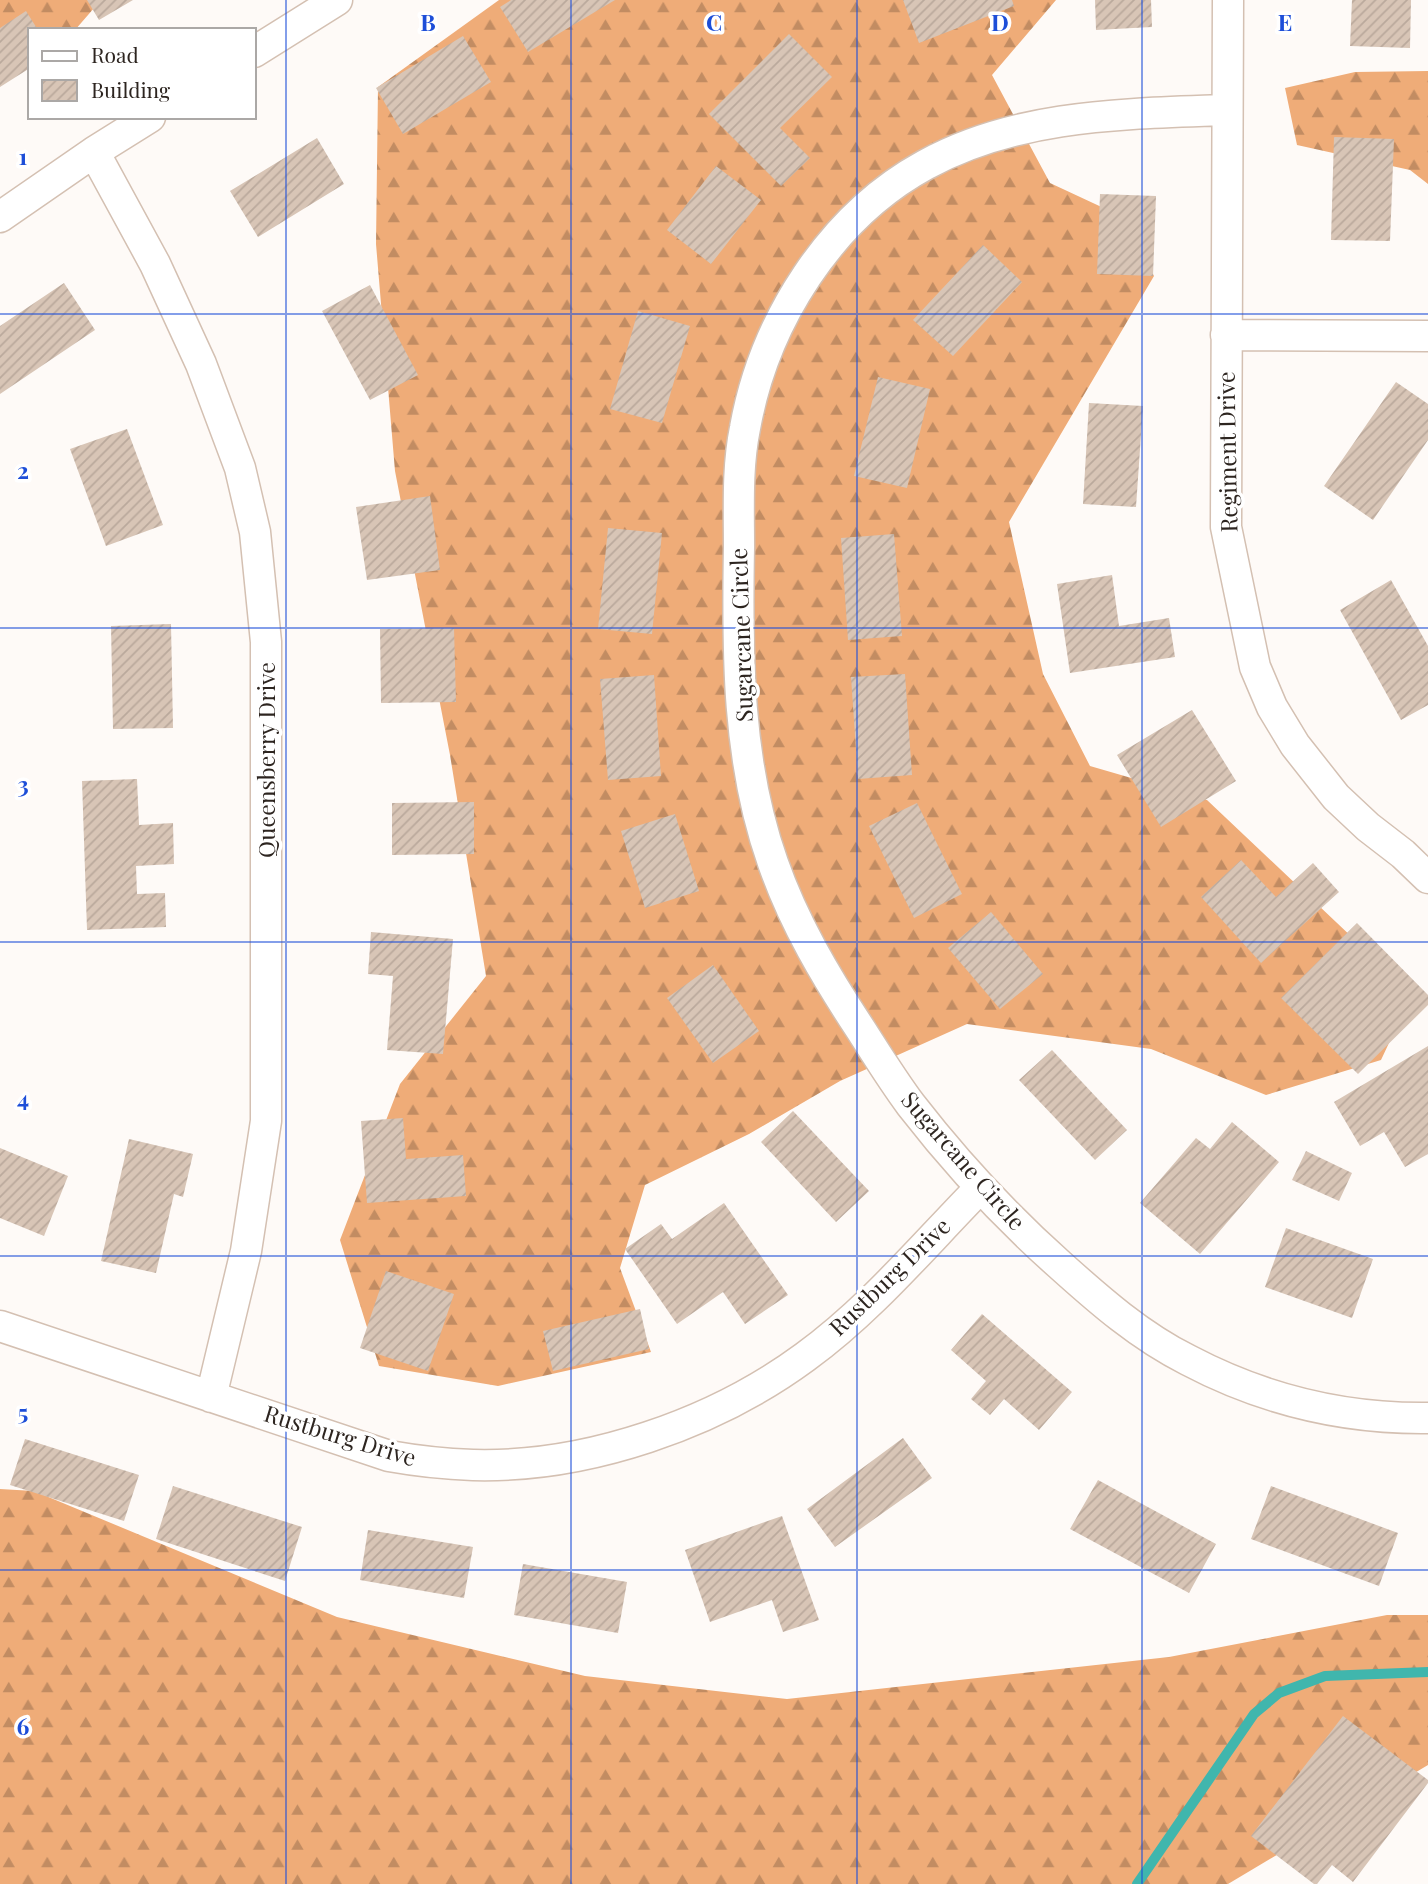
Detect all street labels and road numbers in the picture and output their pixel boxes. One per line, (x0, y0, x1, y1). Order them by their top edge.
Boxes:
street label: Regiment Drive (1210, 371, 1243, 533)
street label: Sugarcane Circle (722, 547, 759, 723)
street label: Queensberry Drive (250, 662, 281, 858)
street label: Sugarcane Circle (895, 1084, 1033, 1236)
street label: Rustburg Drive (822, 1210, 956, 1342)
street label: Rustburg Drive (261, 1397, 420, 1472)

